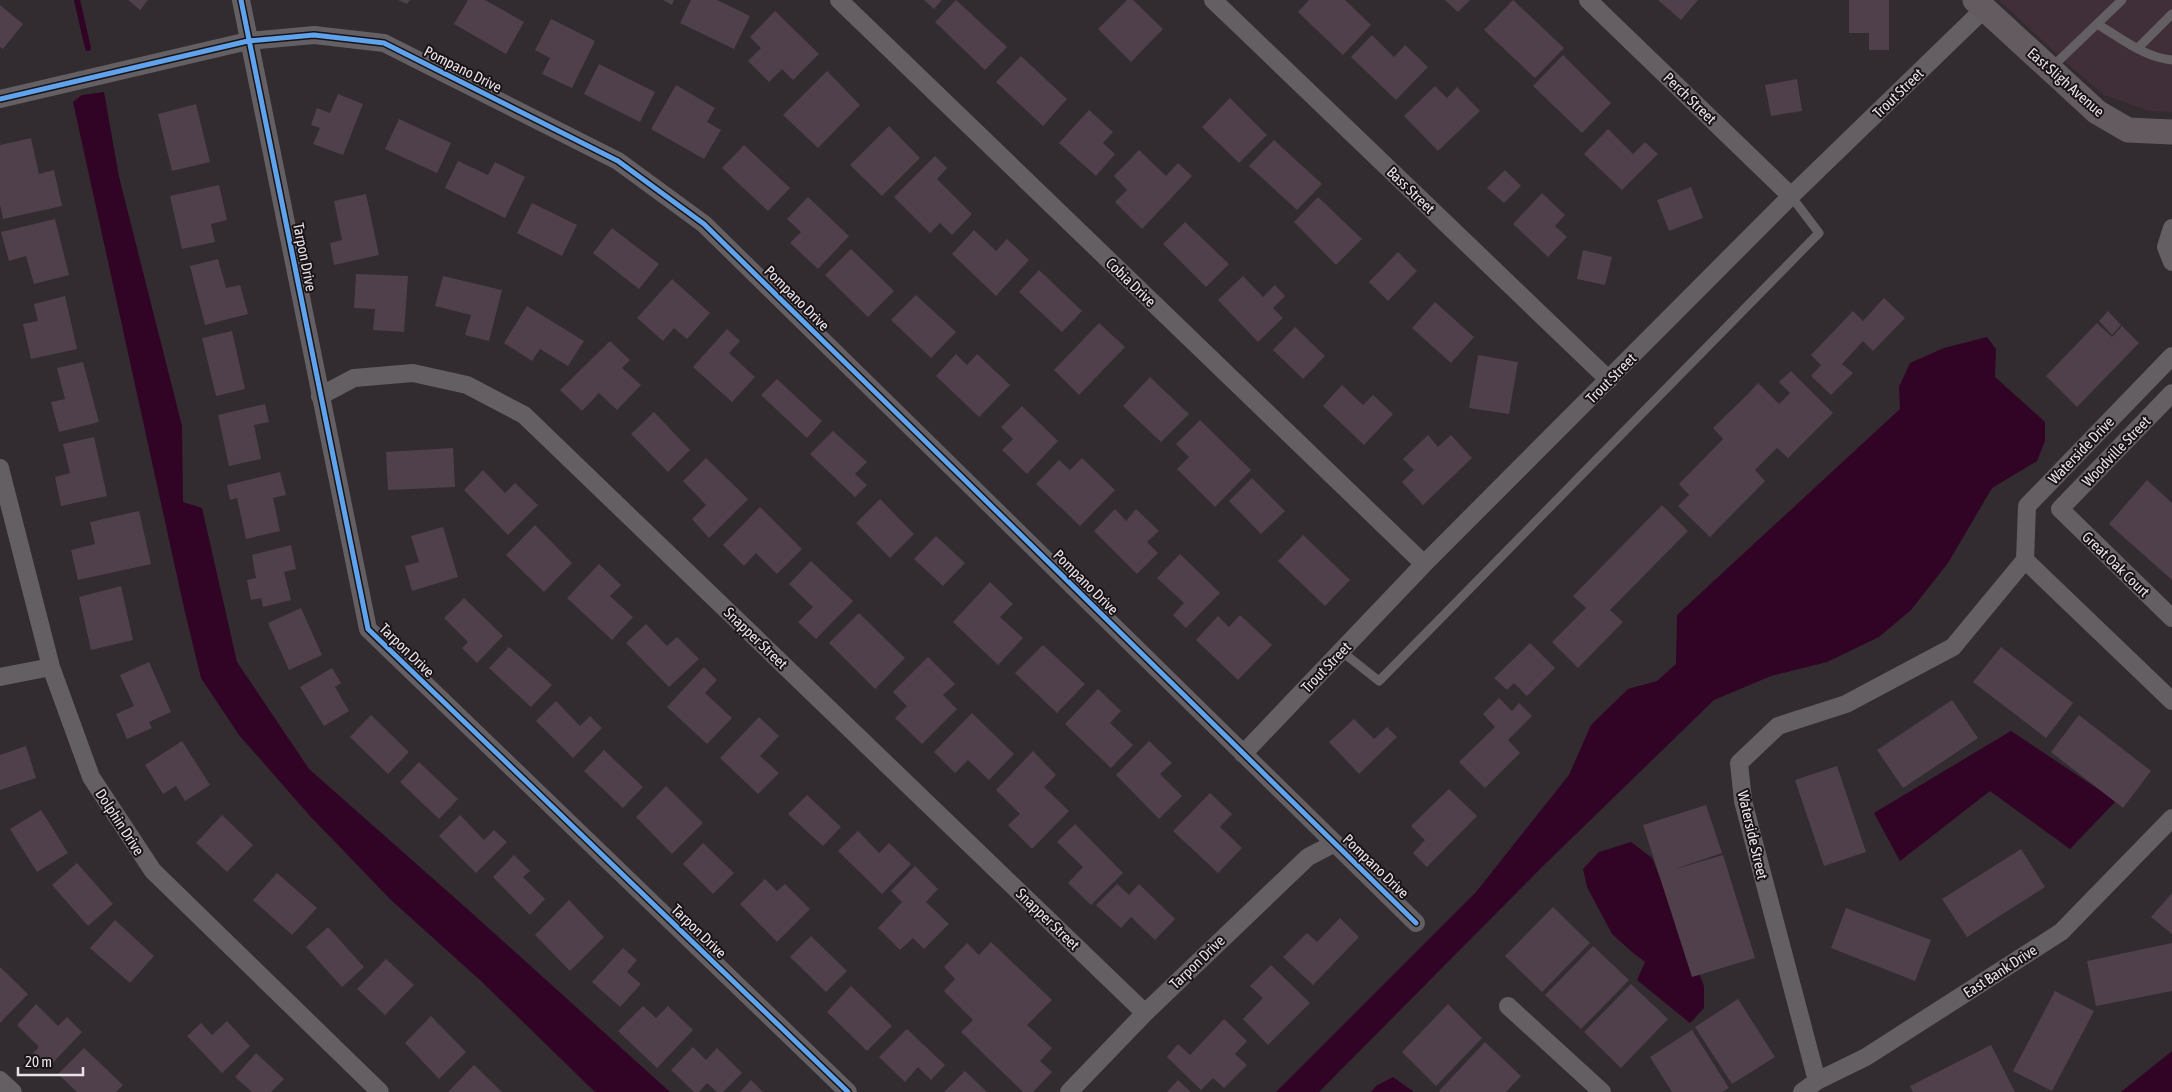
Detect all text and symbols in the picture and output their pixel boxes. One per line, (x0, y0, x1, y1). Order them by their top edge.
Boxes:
street label: Pompano Drive (421, 42, 505, 96)
street label: East Sligh Avenue (2024, 44, 2108, 120)
street label: Trout Street (1869, 65, 1927, 121)
street label: Perch Street (1660, 69, 1720, 127)
street label: Bass Street (1384, 163, 1438, 217)
street label: Tarpon Drive (290, 221, 320, 293)
street label: Cobia Drive (1103, 254, 1160, 310)
street label: Pompano Drive (761, 262, 833, 334)
street label: Trout Street (1582, 349, 1640, 407)
street label: Woodville Street (2078, 412, 2154, 490)
street label: Waterside Drive (2045, 413, 2117, 487)
street label: Great Oak Court (2079, 528, 2153, 600)
street label: Pompano Drive (1050, 546, 1122, 618)
street label: Snapper Street (721, 604, 791, 672)
street label: Tarpon Drive (376, 620, 438, 680)
street label: Trout Street (1298, 638, 1354, 696)
street label: Dolphin Drive (92, 786, 148, 859)
street label: Waterside Street (1735, 789, 1771, 881)
street label: Pompano Drive (1340, 830, 1412, 902)
street label: Snapper Street (1013, 885, 1083, 953)
street label: Tarpon Drive (668, 901, 730, 961)
street label: Tarpon Drive (1166, 932, 1228, 992)
street label: East Bank Drive (1960, 941, 2040, 1001)
scale bar (18, 1044, 82, 1076)
text: 20 m (25, 1053, 52, 1070)

